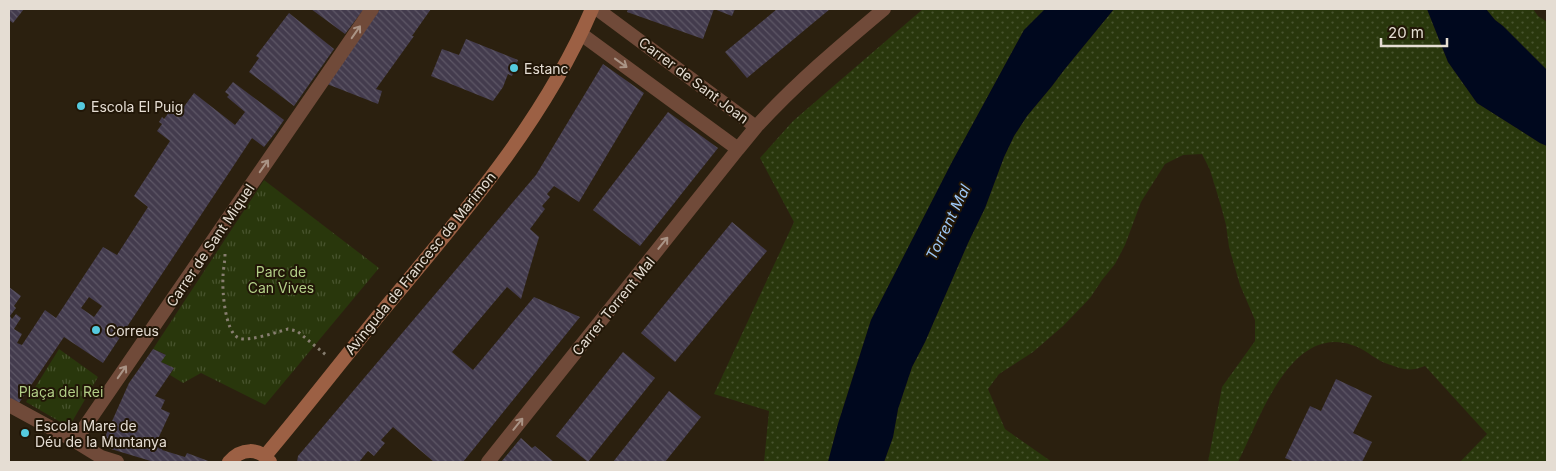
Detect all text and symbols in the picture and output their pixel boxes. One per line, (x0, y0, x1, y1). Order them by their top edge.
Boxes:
scale bar (1381, 15, 1447, 47)
text: 20 m (1388, 23, 1424, 42)
one-way arrow (351, 26, 361, 40)
street label: Carrer de Sant Joan (636, 33, 752, 127)
one-way arrow (614, 58, 628, 68)
place label: Estanc (524, 60, 569, 77)
marker: Estanc (508, 62, 520, 74)
place label: Escola El Puig (91, 98, 183, 115)
marker: Escola El Puig (75, 100, 87, 112)
one-way arrow (259, 160, 269, 174)
street label: Avinguda de Francesc de Marimon (341, 168, 499, 358)
street label: Carrer de Sant Miquel (162, 180, 258, 310)
water label: Torrent Mal (922, 181, 975, 263)
one-way arrow (658, 236, 669, 249)
street label: Carrer Torrent Mal (568, 253, 658, 359)
park label: Parc de Can Vives (248, 263, 314, 296)
place label: Correus (106, 322, 159, 339)
marker: Correus (90, 324, 102, 336)
one-way arrow (117, 366, 127, 380)
park label: Plaça del Rei (19, 383, 103, 400)
place label: Escola Mare de Déu de la Muntanya (35, 417, 167, 450)
one-way arrow (513, 418, 524, 431)
marker: Escola Mare de Déu de la Muntanya (19, 427, 31, 439)

